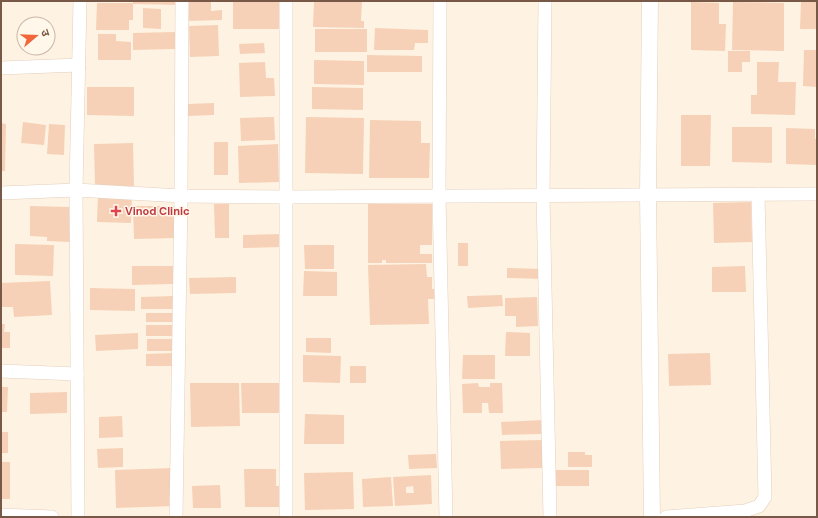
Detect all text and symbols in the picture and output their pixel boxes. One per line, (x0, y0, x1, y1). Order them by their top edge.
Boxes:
north arrow (16, 16, 56, 56)
text: उ (38, 27, 53, 39)
place label: Vinod Clinic (125, 204, 190, 218)
marker: Vinod Clinic (110, 205, 122, 217)

